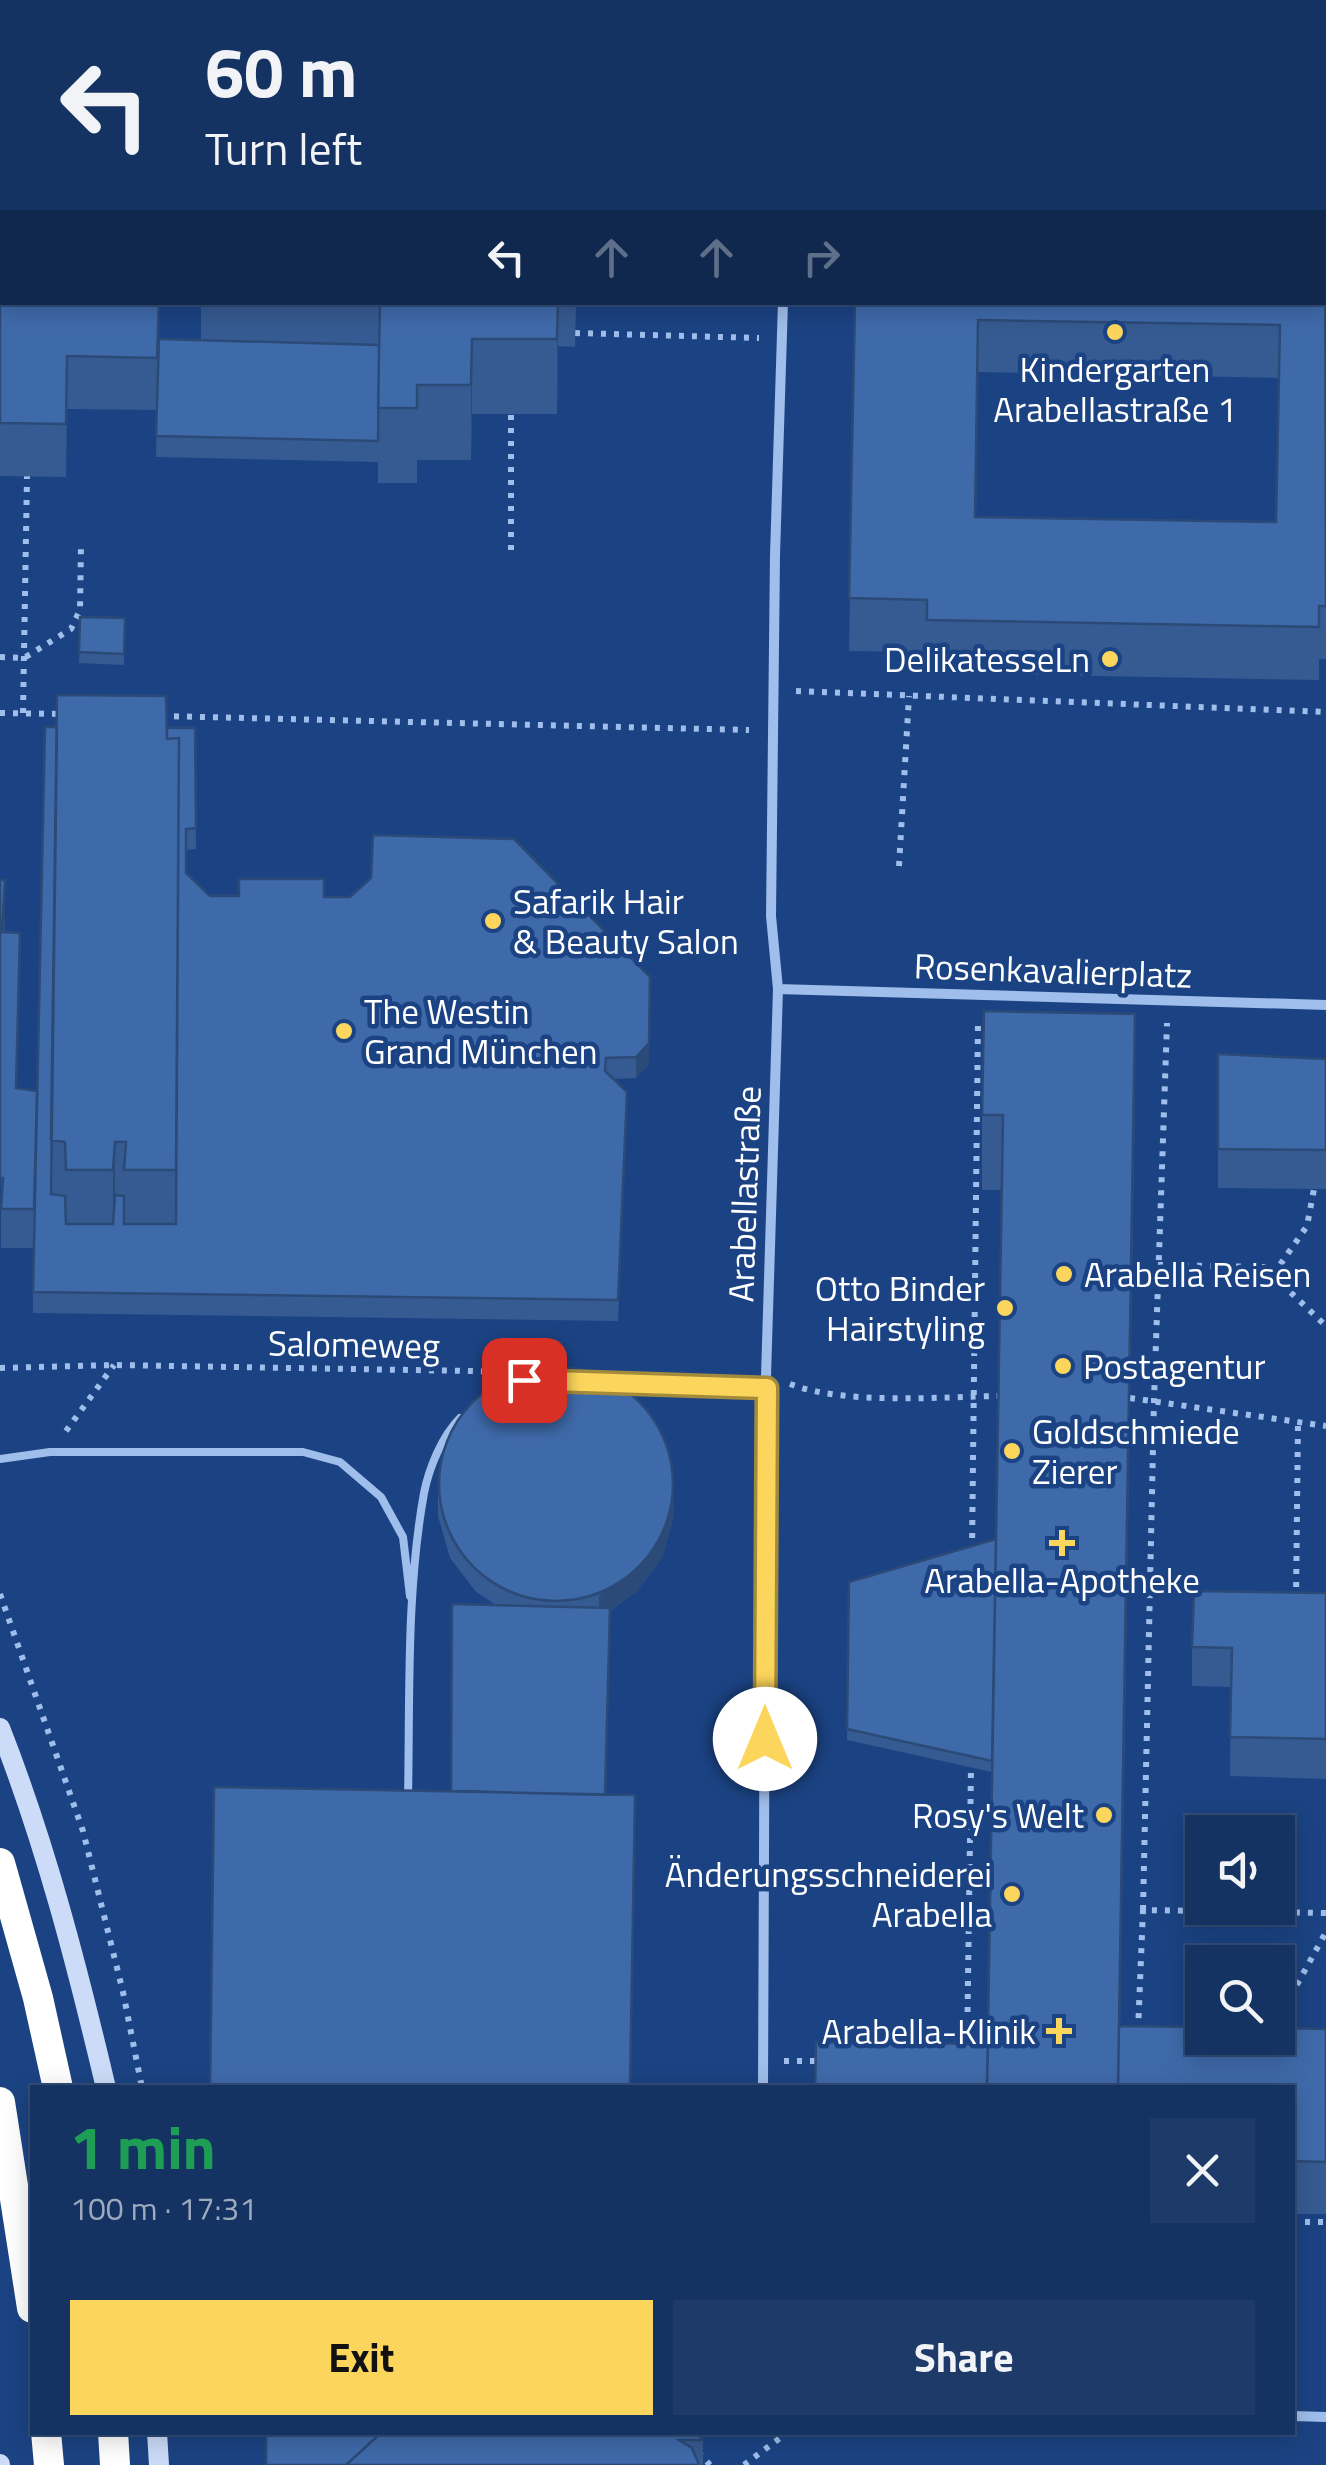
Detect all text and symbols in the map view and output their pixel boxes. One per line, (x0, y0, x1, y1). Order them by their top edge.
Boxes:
text: 60 m (205, 18, 358, 124)
icon: left (40, 40, 170, 170)
text: Turn left (205, 114, 362, 182)
icon: left (479, 230, 534, 285)
icon: ahead (584, 230, 639, 285)
icon: ahead (689, 230, 744, 285)
icon: right (794, 230, 849, 285)
marker: Kindergarten Arabellastraße 1 (1104, 321, 1126, 343)
place label: Kindergarten Arabellastraße 1 (993, 342, 1237, 436)
place label: DelikatesseLn (884, 632, 1090, 686)
marker: DelikatesseLn (1099, 648, 1121, 670)
place label: Safarik Hair & Beauty Salon (513, 874, 739, 968)
marker: Safarik Hair & Beauty Salon (482, 910, 504, 932)
street label: Rosenkavalierplatz (913, 938, 1193, 1002)
place label: The Westin Grand München (364, 984, 598, 1078)
marker: The Westin Grand München (333, 1020, 355, 1042)
street label: Arabellastraße (713, 1085, 775, 1303)
place label: Arabella Reisen (1084, 1247, 1311, 1301)
place label: Otto Binder Hairstyling (815, 1261, 985, 1355)
marker: Arabella Reisen (1053, 1263, 1075, 1285)
marker: Otto Binder Hairstyling (994, 1297, 1016, 1319)
street label: Salomeweg (268, 1316, 440, 1372)
pin (482, 1338, 567, 1423)
place label: Postagentur (1083, 1339, 1266, 1393)
icon: arrive (497, 1353, 552, 1408)
marker: Postagentur (1052, 1355, 1074, 1377)
place label: Goldschmiede Zierer (1032, 1404, 1240, 1498)
marker: Goldschmiede Zierer (1001, 1440, 1023, 1462)
marker: Arabella-Apotheke (1051, 1532, 1073, 1554)
place label: Arabella-Apotheke (924, 1553, 1200, 1607)
position arrow (713, 1687, 817, 1791)
place label: Rosy's Welt (912, 1788, 1084, 1842)
marker: Rosy's Welt (1093, 1804, 1115, 1826)
map controls (1185, 1815, 1295, 2055)
button: sound (1185, 1815, 1295, 1925)
place label: Änderungsschneiderei Arabella (665, 1847, 992, 1941)
marker: Änderungsschneiderei Arabella (1001, 1883, 1023, 1905)
button: search (1185, 1945, 1295, 2055)
place label: Arabella-Klinik (821, 2004, 1036, 2058)
marker: Arabella-Klinik (1046, 2018, 1072, 2044)
text: 1 min (70, 2101, 216, 2192)
button: close (1150, 2118, 1255, 2223)
text: 100 m · 17:31 (70, 2184, 257, 2232)
button: Exit (70, 2300, 653, 2415)
button: Share (673, 2300, 1255, 2415)

